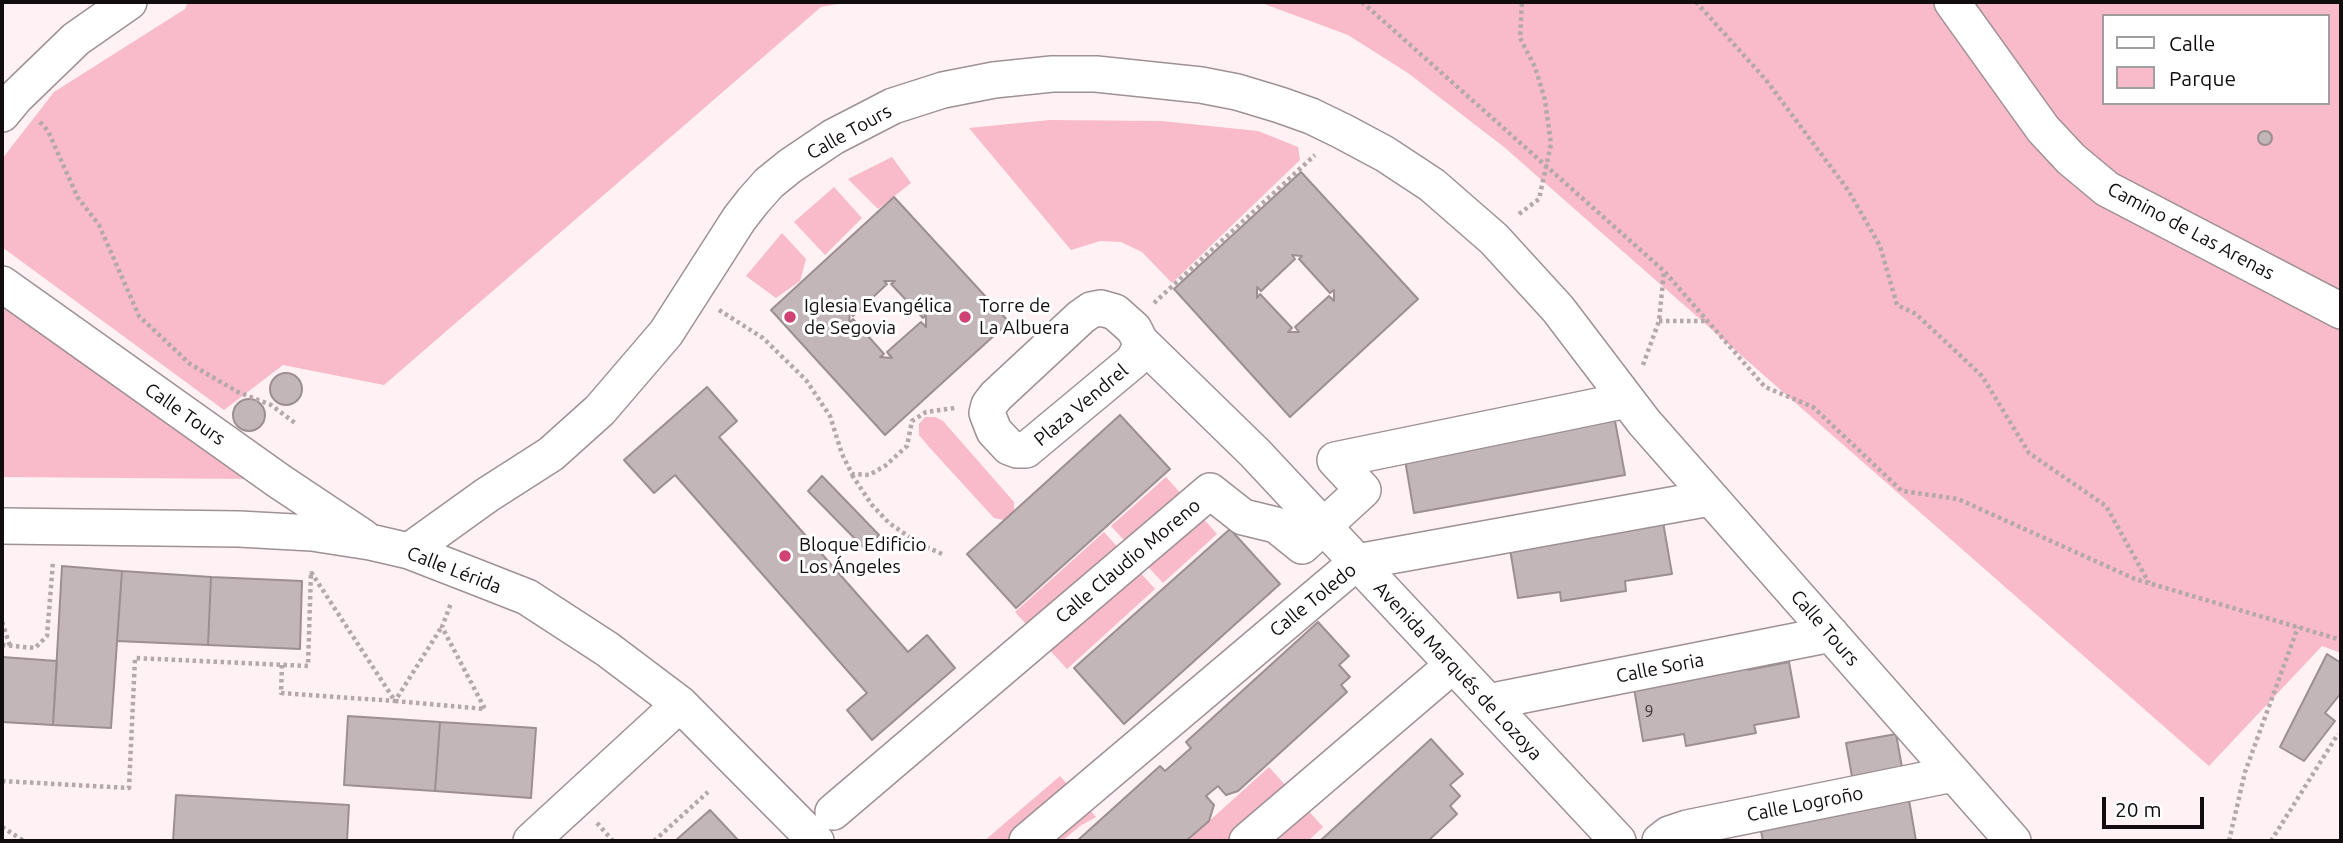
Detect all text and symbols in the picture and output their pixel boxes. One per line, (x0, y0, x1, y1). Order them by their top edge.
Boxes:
legend (2102, 14, 2329, 105)
text: Calle (2169, 31, 2215, 55)
text: Parque (2169, 66, 2236, 90)
street label: Calle Tours (803, 99, 895, 165)
street label: Camino de Las Arenas (2104, 177, 2278, 285)
place label: Iglesia Evangélica de Segovia (804, 295, 952, 339)
place label: Torre de La Albuera (979, 295, 1070, 339)
marker: Iglesia Evangélica de Segovia (782, 309, 798, 325)
marker: Torre de La Albuera (957, 309, 973, 325)
street label: Plaza Vendrel (1029, 359, 1133, 451)
street label: Calle Tours (140, 378, 230, 450)
street label: Calle Claudio Moreno (1051, 494, 1205, 628)
place label: Bloque Edificio Los Ángeles (799, 534, 927, 578)
street label: Calle Lérida (404, 542, 504, 598)
marker: Bloque Edificio Los Ángeles (777, 548, 793, 564)
street label: Calle Toledo (1265, 558, 1361, 642)
street label: Avenida Marqués de Lozoya (1369, 577, 1547, 765)
street label: Calle Tours (1786, 585, 1864, 671)
street label: Calle Soria (1614, 648, 1706, 688)
house number: 9 (1644, 702, 1654, 722)
street label: Calle Logroño (1745, 782, 1865, 826)
scale bar (2105, 784, 2206, 828)
text: 20 m (2115, 797, 2162, 821)

